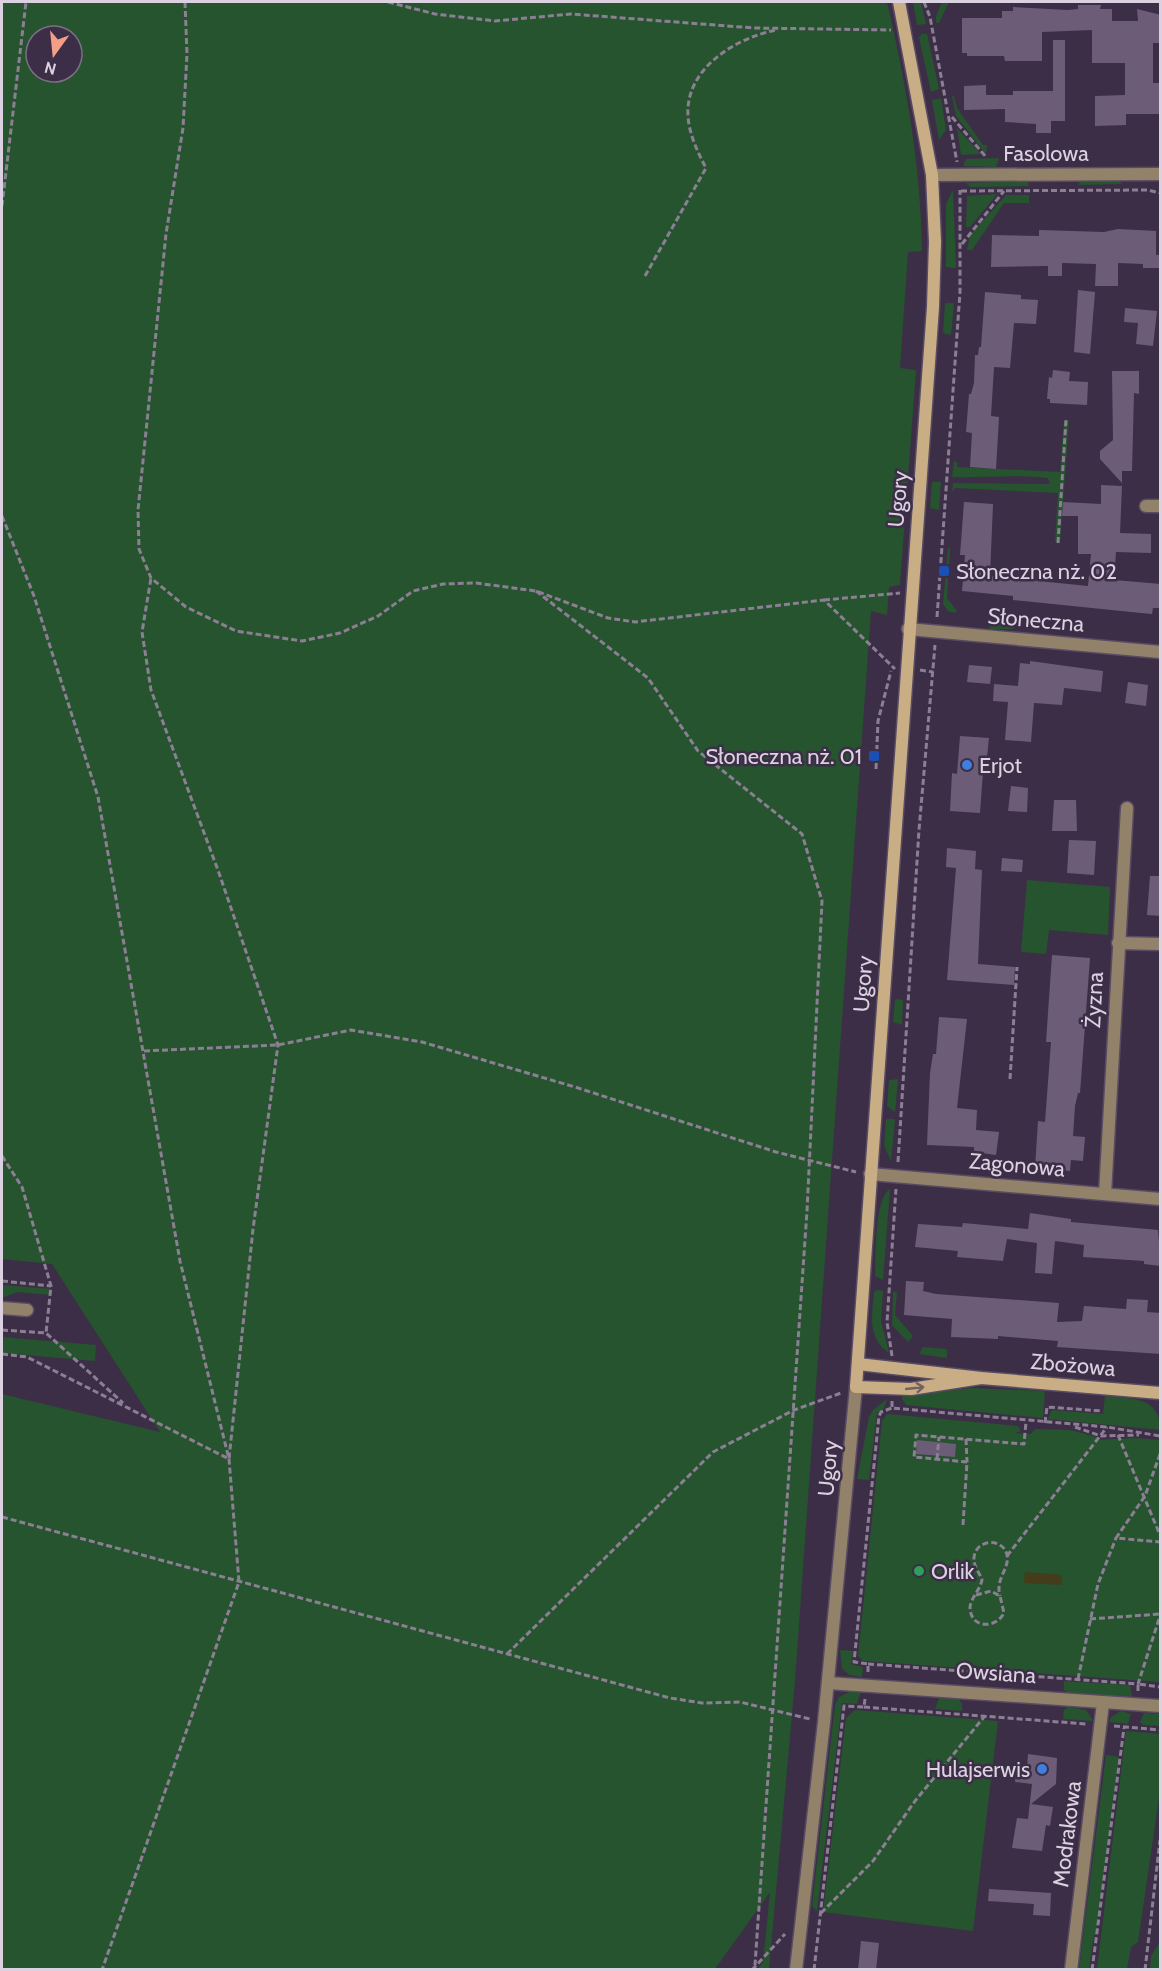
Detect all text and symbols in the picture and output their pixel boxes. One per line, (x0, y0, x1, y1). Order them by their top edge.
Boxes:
north arrow (24, 24, 84, 84)
text: N (42, 57, 58, 79)
street label: Fasolowa (1003, 140, 1089, 167)
street label: Ugory (882, 470, 914, 528)
place label: Słoneczna nż. 02 (956, 558, 1117, 585)
marker: Słoneczna nż. 02 (937, 564, 951, 578)
street label: Słoneczna (987, 602, 1086, 638)
place label: Słoneczna nż. 01 (705, 743, 862, 770)
marker: Słoneczna nż. 01 (867, 749, 881, 763)
place label: Erjot (979, 752, 1023, 779)
marker: Erjot (960, 758, 974, 772)
street label: Ugory (848, 955, 878, 1013)
street label: Żyzna (1079, 971, 1109, 1029)
street label: Zagonowa (968, 1147, 1067, 1183)
street label: Zbożowa (1029, 1348, 1117, 1382)
one-way arrow (904, 1382, 924, 1393)
street label: Ugory (812, 1439, 844, 1497)
place label: Orlik (931, 1558, 975, 1585)
marker: Orlik (912, 1564, 926, 1578)
street label: Owsiana (955, 1657, 1037, 1689)
place label: Hulajserwis (926, 1756, 1030, 1783)
marker: Hulajserwis (1035, 1762, 1049, 1776)
street label: Modrakowa (1047, 1779, 1087, 1889)

